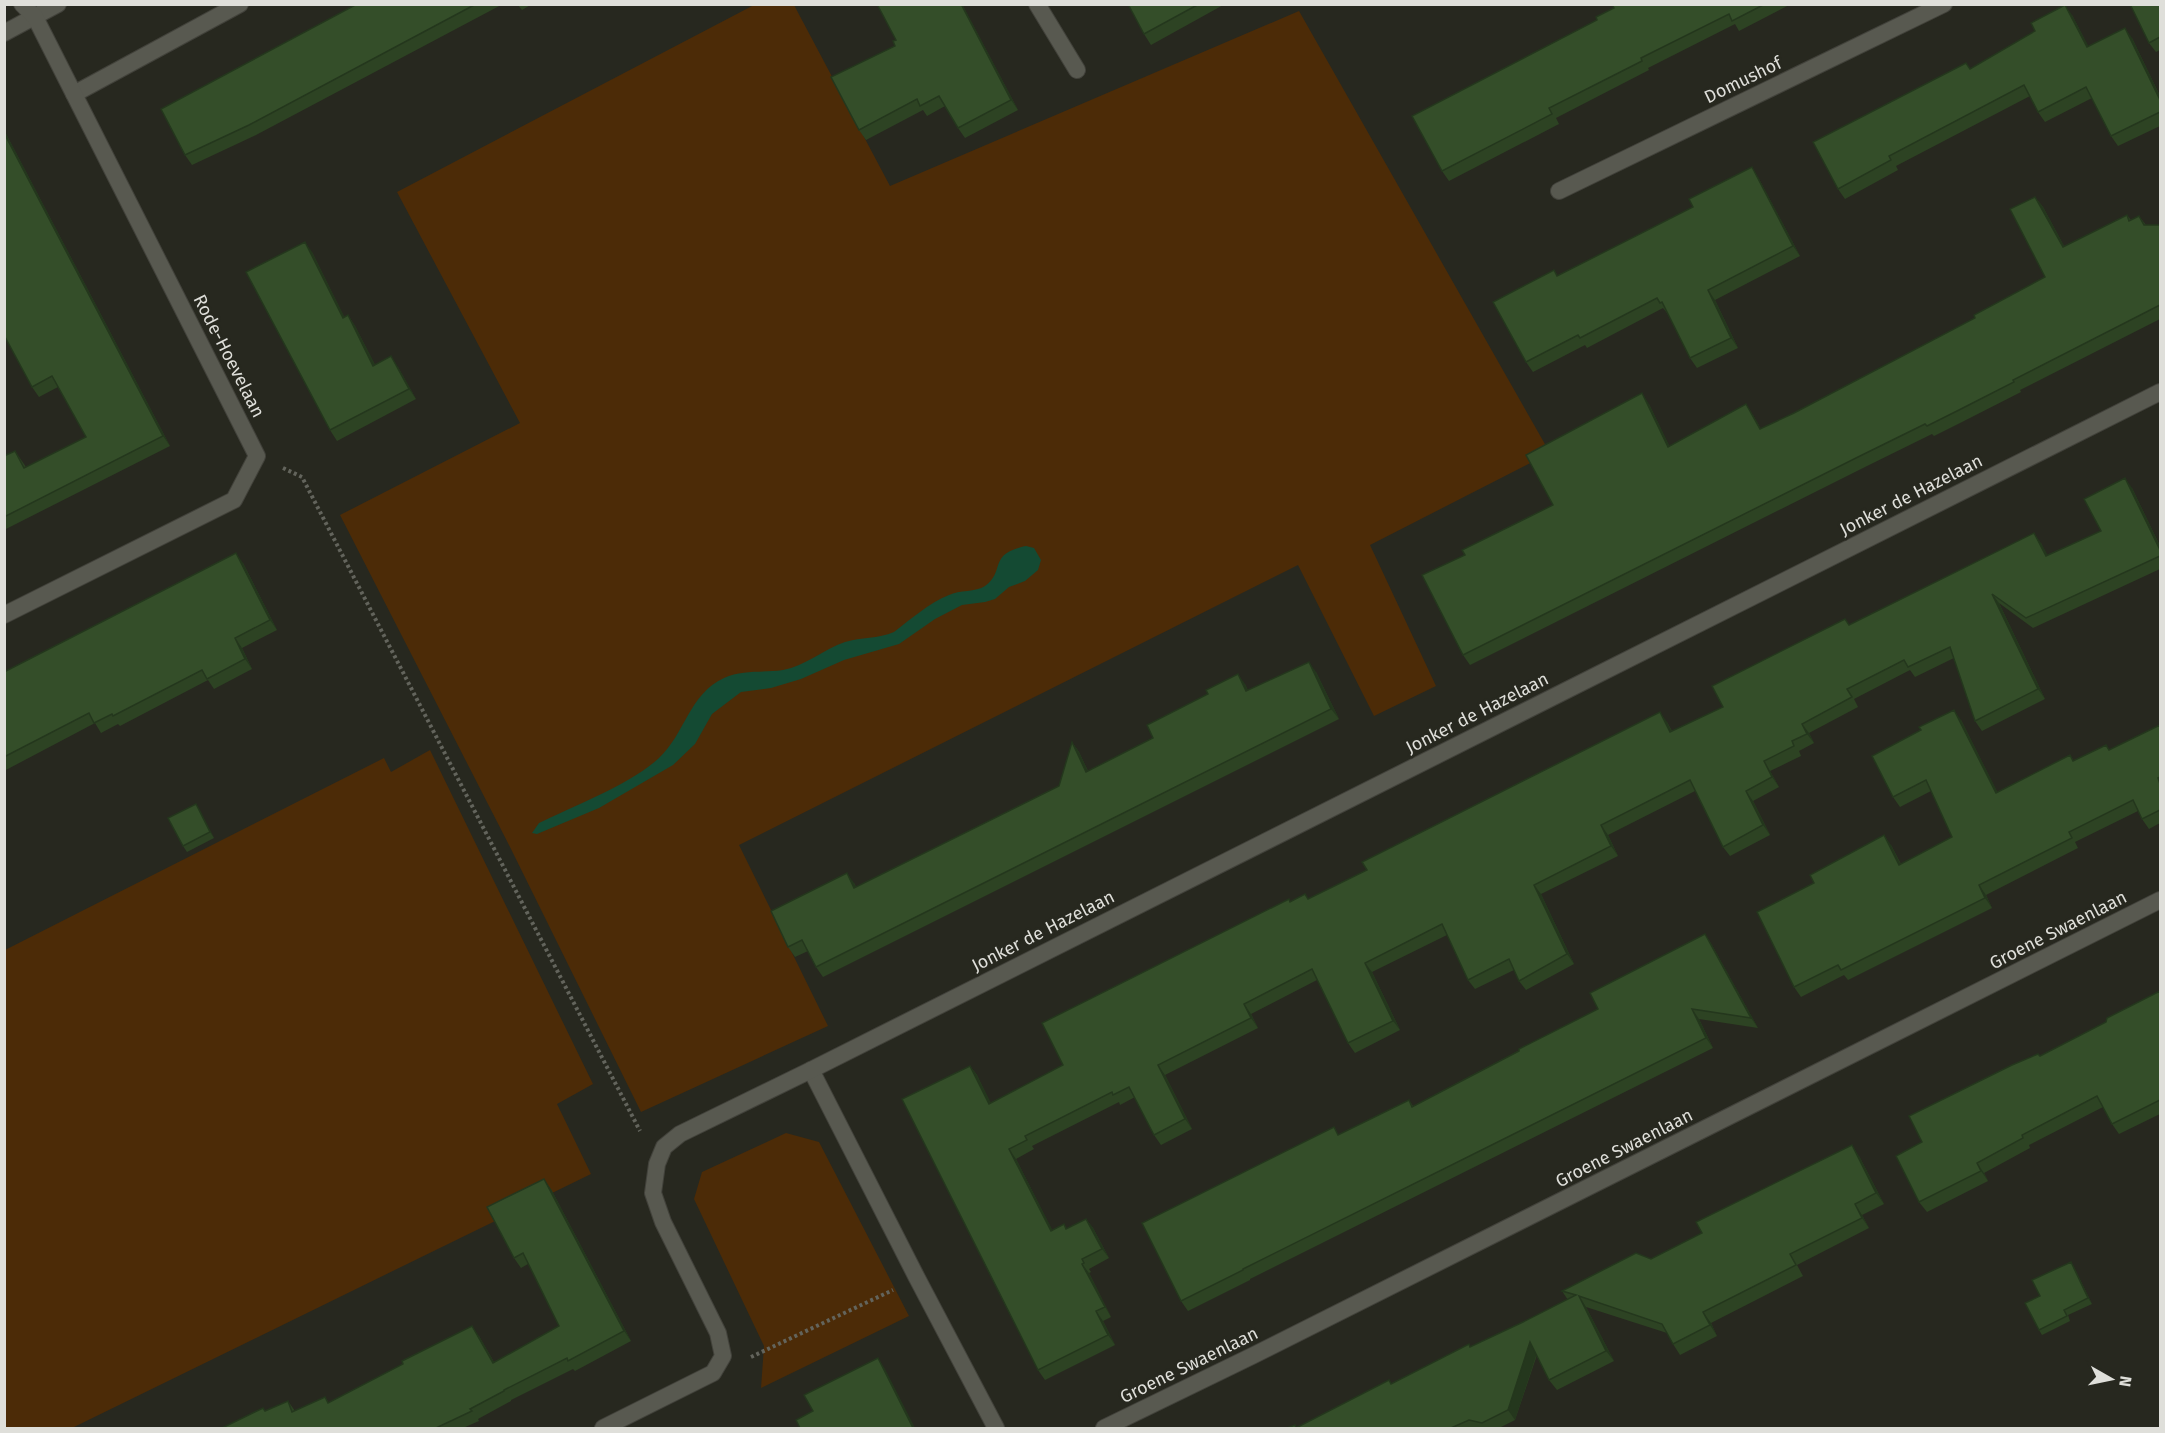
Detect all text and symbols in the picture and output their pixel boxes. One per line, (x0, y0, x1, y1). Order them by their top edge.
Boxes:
street label: Domushof (1701, 51, 1787, 108)
street label: Rode-Hoevelaan (188, 291, 270, 421)
street label: Jonker de Hazelaan (1836, 449, 1986, 541)
street label: Jonker de Hazelaan (1402, 667, 1552, 759)
street label: Jonker de Hazelaan (968, 885, 1118, 977)
street label: Groene Swaenlaan (1986, 886, 2130, 974)
street label: Groene Swaenlaan (1552, 1104, 1696, 1192)
street label: Groene Swaenlaan (1116, 1322, 1262, 1408)
north arrow (2081, 1349, 2141, 1409)
text: N (2115, 1375, 2136, 1388)

